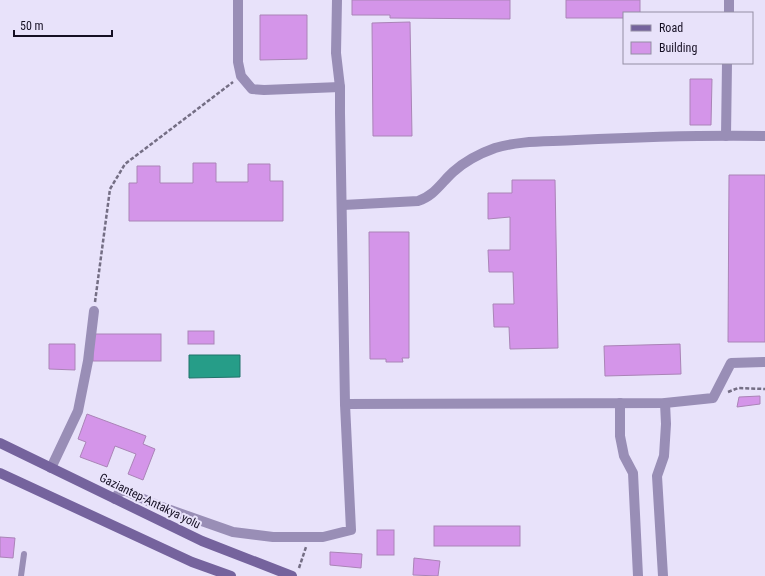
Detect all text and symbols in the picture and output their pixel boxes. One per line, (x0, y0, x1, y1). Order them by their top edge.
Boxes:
scale bar (14, 12, 112, 38)
legend (623, 12, 753, 64)
text: 50 m (20, 19, 44, 33)
text: Road (659, 21, 683, 35)
text: Building (659, 41, 697, 55)
street label: Gaziantep-Antakya yolu (97, 470, 203, 532)

